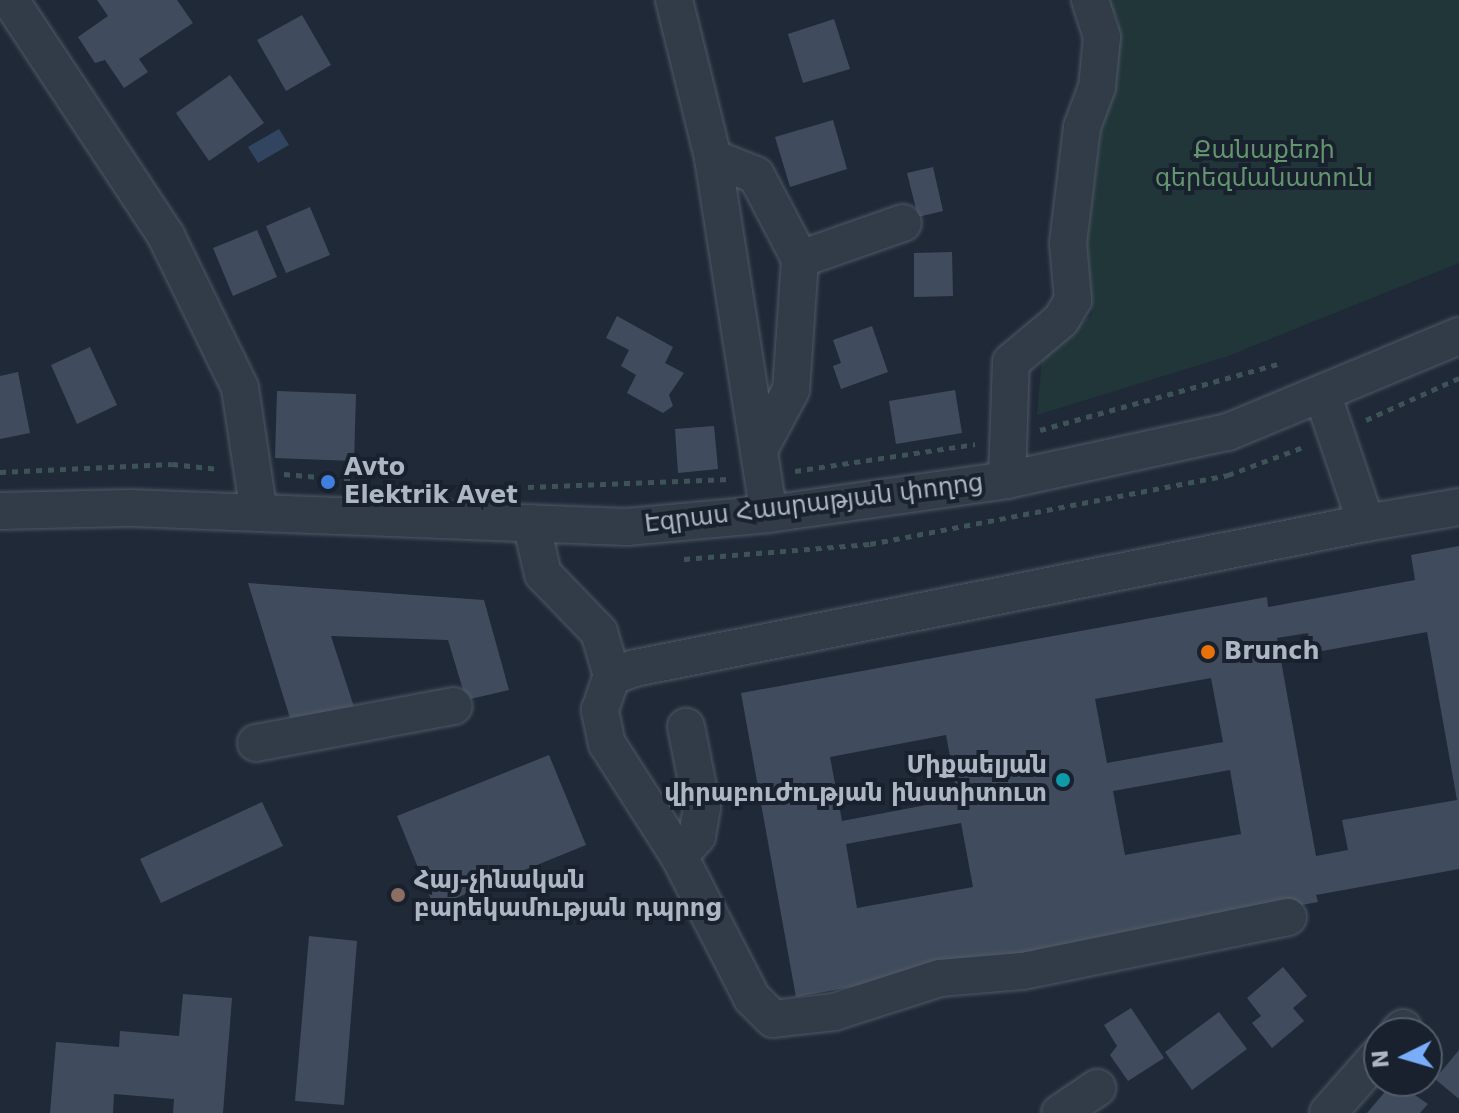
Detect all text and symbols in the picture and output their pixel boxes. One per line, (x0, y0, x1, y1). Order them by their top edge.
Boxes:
park label: Քանաքեռի գերեզմանատուն (1155, 137, 1373, 193)
place label: Avto Elektrik Avet (344, 454, 518, 510)
street label: Էզրաս Հասրաթյան փողոց (643, 469, 985, 539)
marker: Avto Elektrik Avet (319, 473, 337, 491)
place label: Brunch (1224, 638, 1320, 666)
marker: Brunch (1199, 643, 1217, 661)
place label: Միքաելյան վիրաբուժության ինստիտուտ (664, 752, 1047, 808)
marker: Միքաելյան վիրաբուժության ինստիտուտ (1054, 771, 1072, 789)
place label: Հայ-չինական բարեկամության դպրոց (414, 867, 721, 923)
marker: Հայ-չինական բարեկամության դպրոց (389, 886, 407, 904)
north arrow (1363, 1017, 1443, 1097)
text: N (1367, 1049, 1394, 1069)

